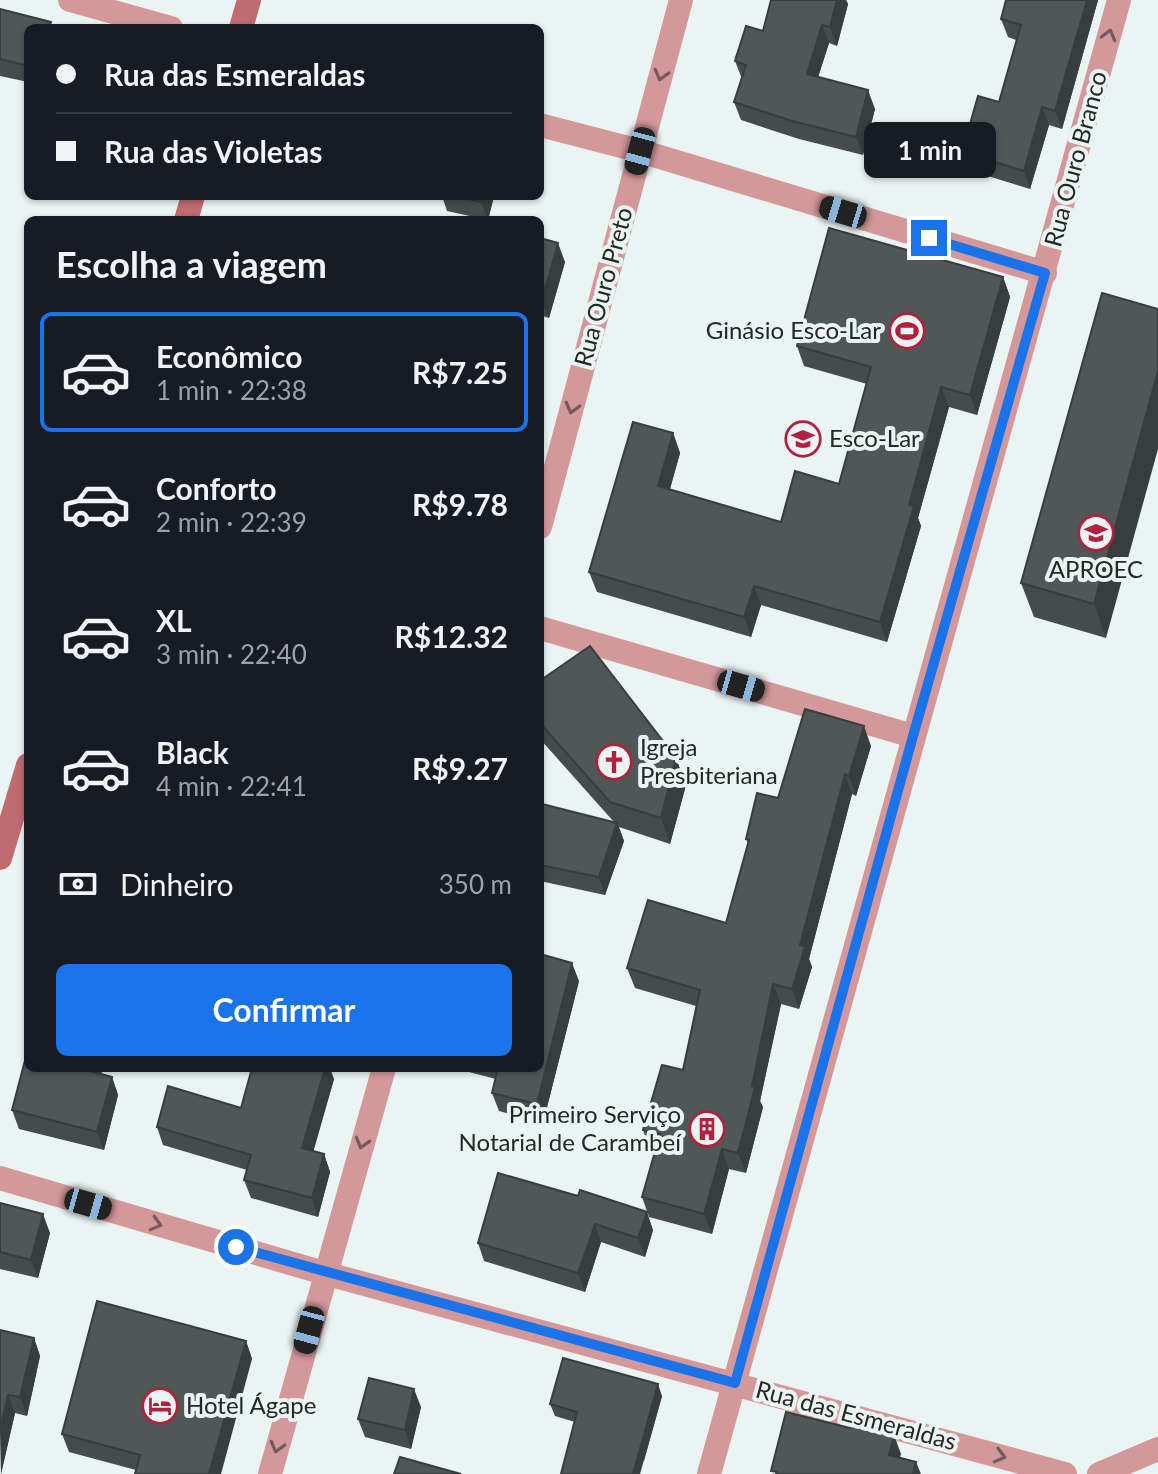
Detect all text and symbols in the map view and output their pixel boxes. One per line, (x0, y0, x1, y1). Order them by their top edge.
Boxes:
one-way arrow (1100, 29, 1117, 43)
text: Rua das Esmeraldas (104, 56, 365, 92)
one-way arrow (653, 68, 670, 82)
street label: Rua Ouro Branco (1037, 68, 1112, 249)
callout: 1 min (863, 122, 995, 178)
car (622, 125, 658, 177)
text: Rua das Violetas (104, 133, 322, 169)
text: 1 min (898, 134, 962, 166)
car (817, 194, 869, 230)
street label: Rua Ouro Preto (567, 204, 638, 369)
route end (911, 220, 947, 256)
text: Escolha a viagem (56, 242, 327, 286)
sports icon: Ginásio Esco-Lar (888, 312, 926, 350)
place label: Ginásio Esco-Lar (706, 315, 881, 344)
icon: car (60, 336, 132, 408)
text: Econômico (156, 338, 302, 374)
text: R$7.25 (412, 354, 508, 390)
text: 1 min · 22:38 (156, 374, 307, 406)
one-way arrow (565, 400, 581, 414)
school or university icon: Esco-Lar (784, 420, 822, 458)
place label: Esco-Lar (829, 423, 920, 452)
icon: car (60, 468, 132, 540)
text: Conforto (156, 470, 276, 506)
text: R$9.78 (412, 486, 508, 522)
text: 2 min · 22:39 (156, 506, 307, 538)
school or university icon: APROEC (1077, 514, 1115, 552)
place label: APROEC (1049, 554, 1143, 583)
icon: car (60, 600, 132, 672)
text: XL (156, 602, 192, 638)
text: R$12.32 (395, 618, 508, 654)
text: 3 min · 22:40 (156, 638, 307, 670)
car (715, 668, 767, 704)
icon: car (60, 732, 132, 804)
place label: Igreja Presbiteriana (640, 732, 778, 789)
text: Black (156, 734, 229, 770)
church icon: Igreja Presbiteriana (595, 743, 633, 781)
text: R$9.27 (412, 750, 508, 786)
text: 4 min · 22:41 (156, 770, 307, 802)
icon: cash (56, 862, 100, 906)
text: Dinheiro (120, 866, 234, 902)
text: 350 m (439, 868, 512, 900)
button: Confirmar (56, 964, 512, 1056)
place label: Primeiro Serviço Notarial de Carambeí (459, 1099, 682, 1156)
building icon: Primeiro Serviço Notarial de Carambeí (688, 1110, 726, 1148)
one-way arrow (355, 1135, 371, 1149)
car (62, 1186, 114, 1222)
one-way arrow (148, 1215, 162, 1231)
route start (218, 1229, 254, 1265)
car (291, 1304, 327, 1356)
street label: Rua das Esmeraldas (753, 1374, 960, 1455)
hotel icon: Hotel Ágape (141, 1387, 179, 1425)
place label: Hotel Ágape (186, 1390, 316, 1419)
one-way arrow (270, 1440, 286, 1454)
one-way arrow (993, 1447, 1007, 1463)

